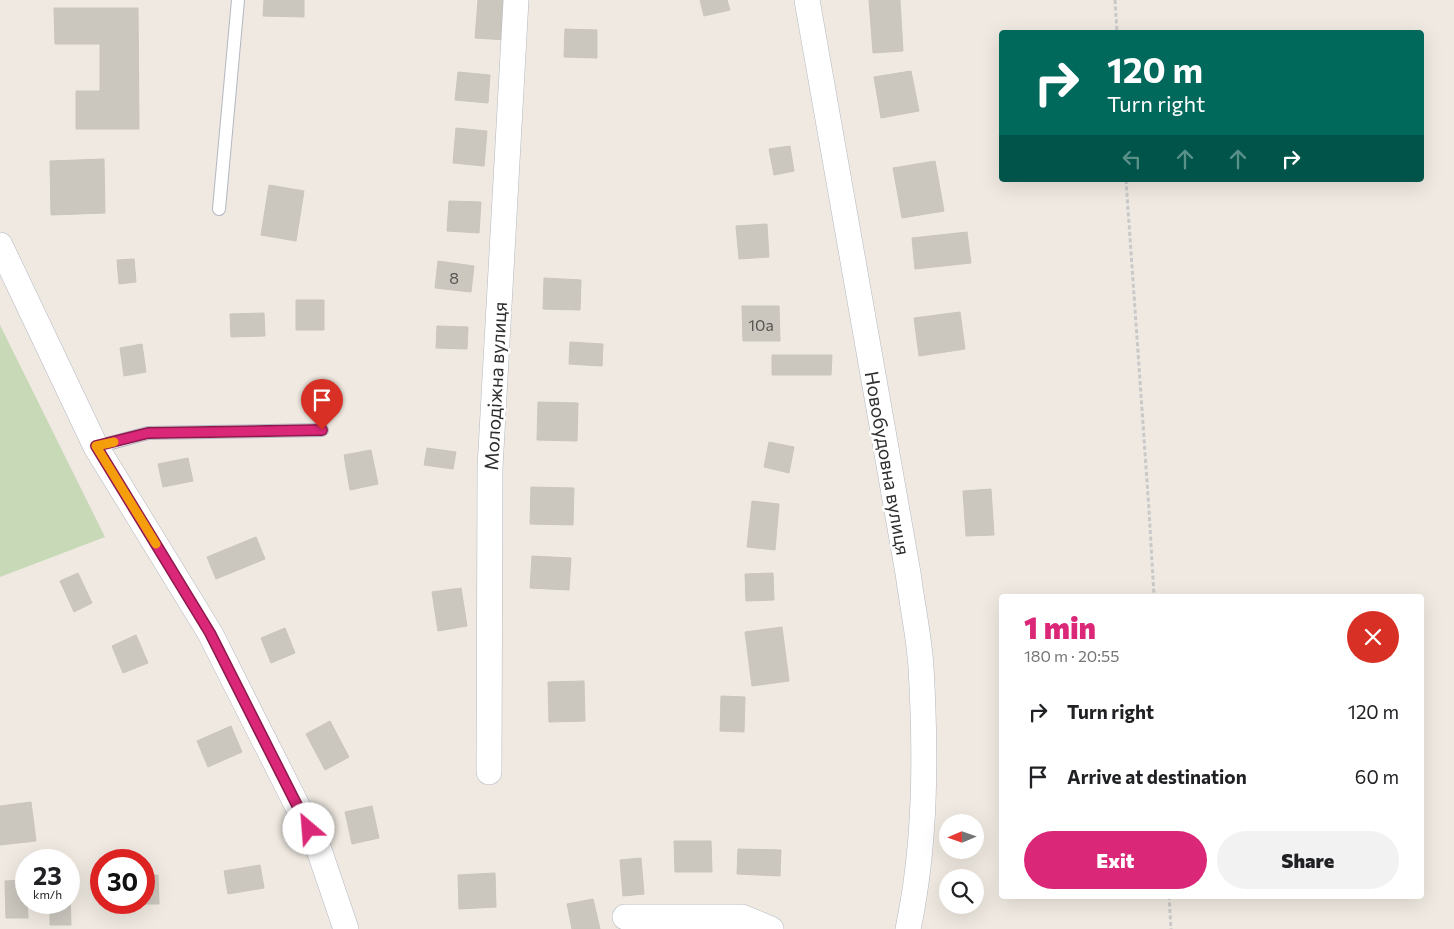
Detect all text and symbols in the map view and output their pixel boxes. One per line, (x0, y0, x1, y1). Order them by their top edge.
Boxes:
text: 120 m (1107, 47, 1203, 90)
icon: right (1024, 50, 1089, 115)
text: Turn right (1107, 90, 1205, 117)
icon: left (1118, 145, 1146, 173)
icon: ahead (1171, 145, 1199, 173)
icon: ahead (1224, 145, 1252, 173)
icon: right (1277, 145, 1305, 173)
house number: 8 (449, 268, 459, 287)
street label: Молодіжна вулиця (479, 301, 511, 471)
house number: 10а (748, 315, 774, 334)
street label: Новобудовна вулиця (860, 369, 916, 557)
pin (301, 379, 343, 430)
icon: arrive (308, 386, 336, 414)
text: 1 min (1024, 608, 1096, 645)
button: close (1347, 611, 1399, 663)
text: 180 m · 20:55 (1024, 646, 1119, 665)
icon: right (1024, 698, 1052, 726)
text: Turn right (1067, 700, 1154, 723)
text: 120 m (1348, 700, 1399, 723)
icon: arrive (1024, 763, 1052, 791)
text: Arrive at destination (1067, 765, 1247, 788)
text: 60 m (1355, 765, 1399, 788)
position arrow (282, 802, 334, 854)
north arrow (939, 814, 984, 859)
map controls (939, 814, 984, 914)
button: Exit (1024, 831, 1207, 889)
button: Share (1217, 831, 1399, 889)
speed limit sign: 30 (90, 849, 155, 914)
text: 23 (33, 860, 62, 890)
button: search (939, 869, 984, 914)
text: km/h (33, 887, 62, 901)

